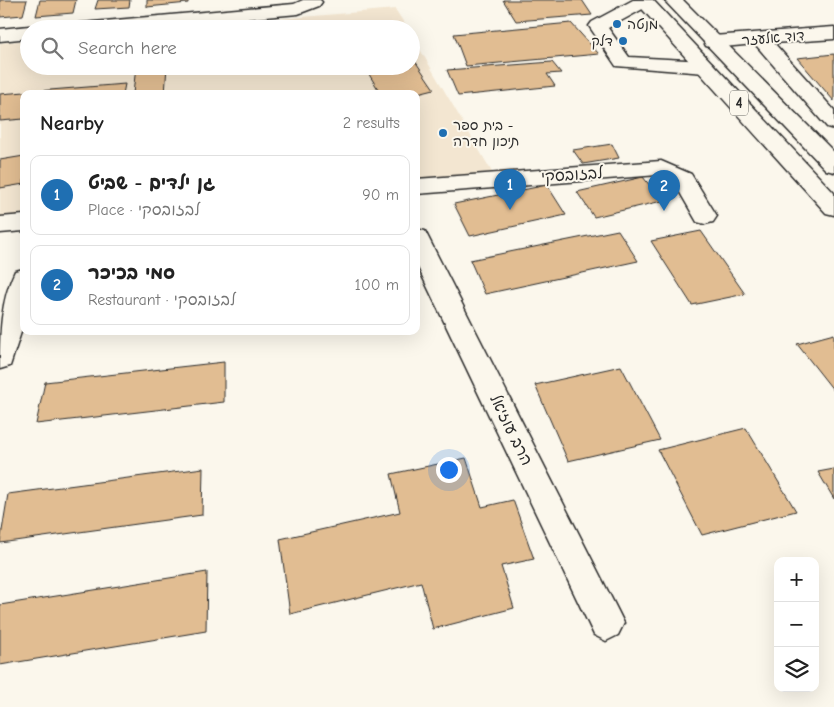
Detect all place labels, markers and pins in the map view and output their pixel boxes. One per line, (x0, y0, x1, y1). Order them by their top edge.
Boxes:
place label: מנטה (627, 16, 658, 33)
marker: מנטה (611, 18, 623, 30)
place label: דלק (591, 33, 613, 50)
marker: דלק (617, 35, 629, 47)
place label: בית ספר - תיכון חדרה (453, 117, 519, 150)
marker: בית ספר - תיכון חדרה (437, 127, 449, 139)
pin: 1 (494, 169, 526, 210)
pin: 2 (648, 170, 680, 211)

